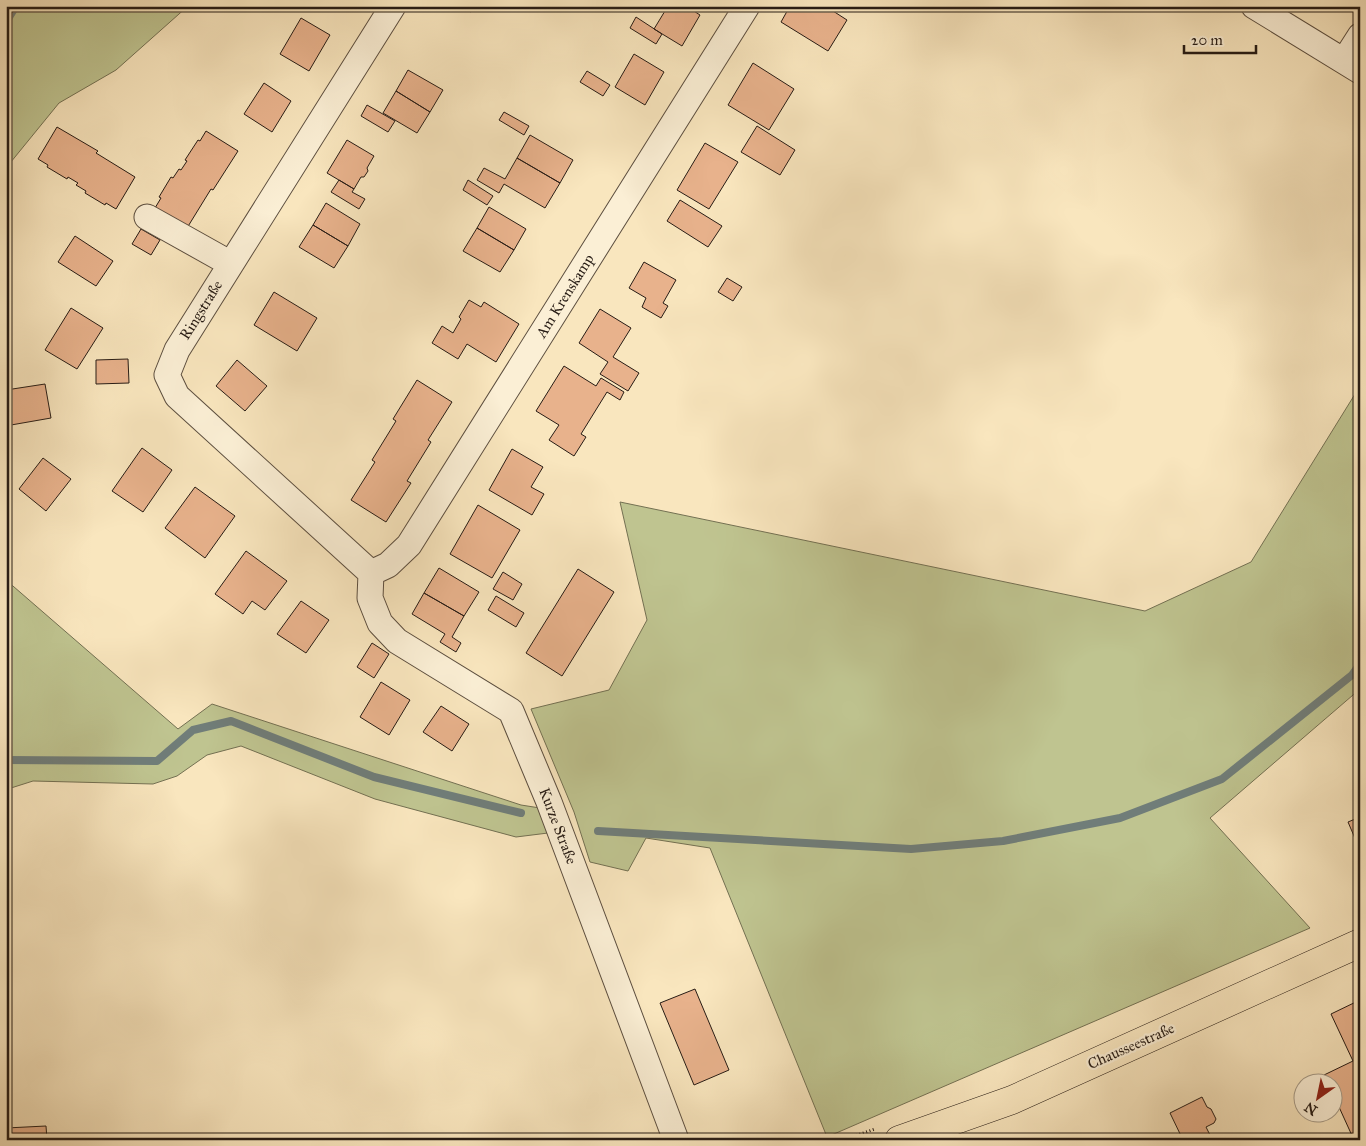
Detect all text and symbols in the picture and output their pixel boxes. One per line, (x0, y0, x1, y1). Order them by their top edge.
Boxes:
scale bar (1184, 22, 1256, 54)
text: 20 m (1191, 31, 1223, 49)
street label: Am Krenskamp (532, 251, 598, 342)
street label: Ringstraße (176, 277, 226, 343)
street label: Kurze Straße (535, 785, 581, 867)
street label: Chausseestraße (1085, 1019, 1177, 1073)
north arrow (1294, 1074, 1344, 1124)
text: N (1301, 1098, 1321, 1119)

